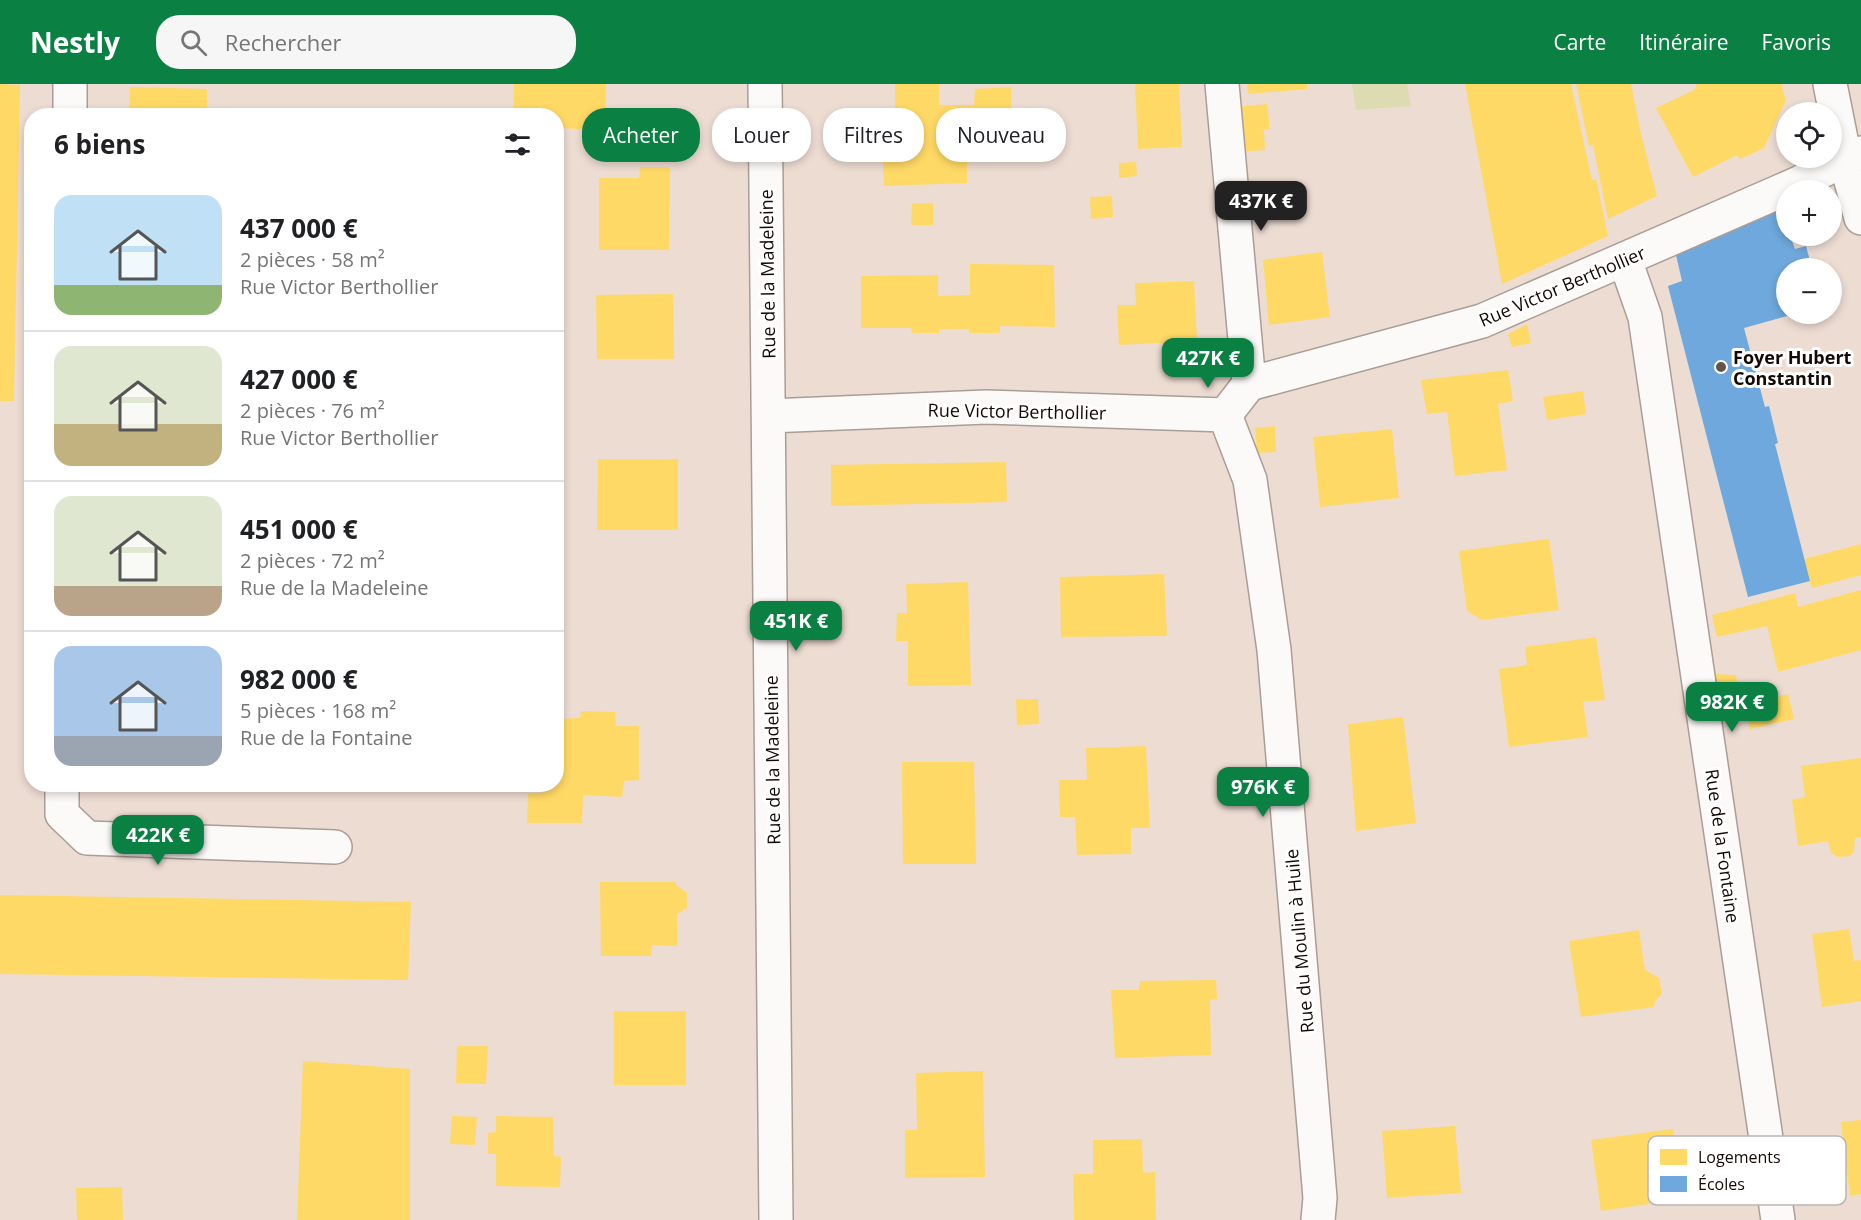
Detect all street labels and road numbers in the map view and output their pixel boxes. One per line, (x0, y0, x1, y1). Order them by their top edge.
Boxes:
street label: Rue de la Madeleine (754, 189, 780, 359)
street label: Rue Victor Berthollier (1475, 240, 1649, 332)
street label: Rue Victor Berthollier (928, 397, 1107, 425)
street label: Rue de la Madeleine (759, 675, 785, 845)
street label: Rue de la Fontaine (1700, 767, 1746, 925)
street label: Rue du Moulin à Huile (1279, 848, 1319, 1034)

